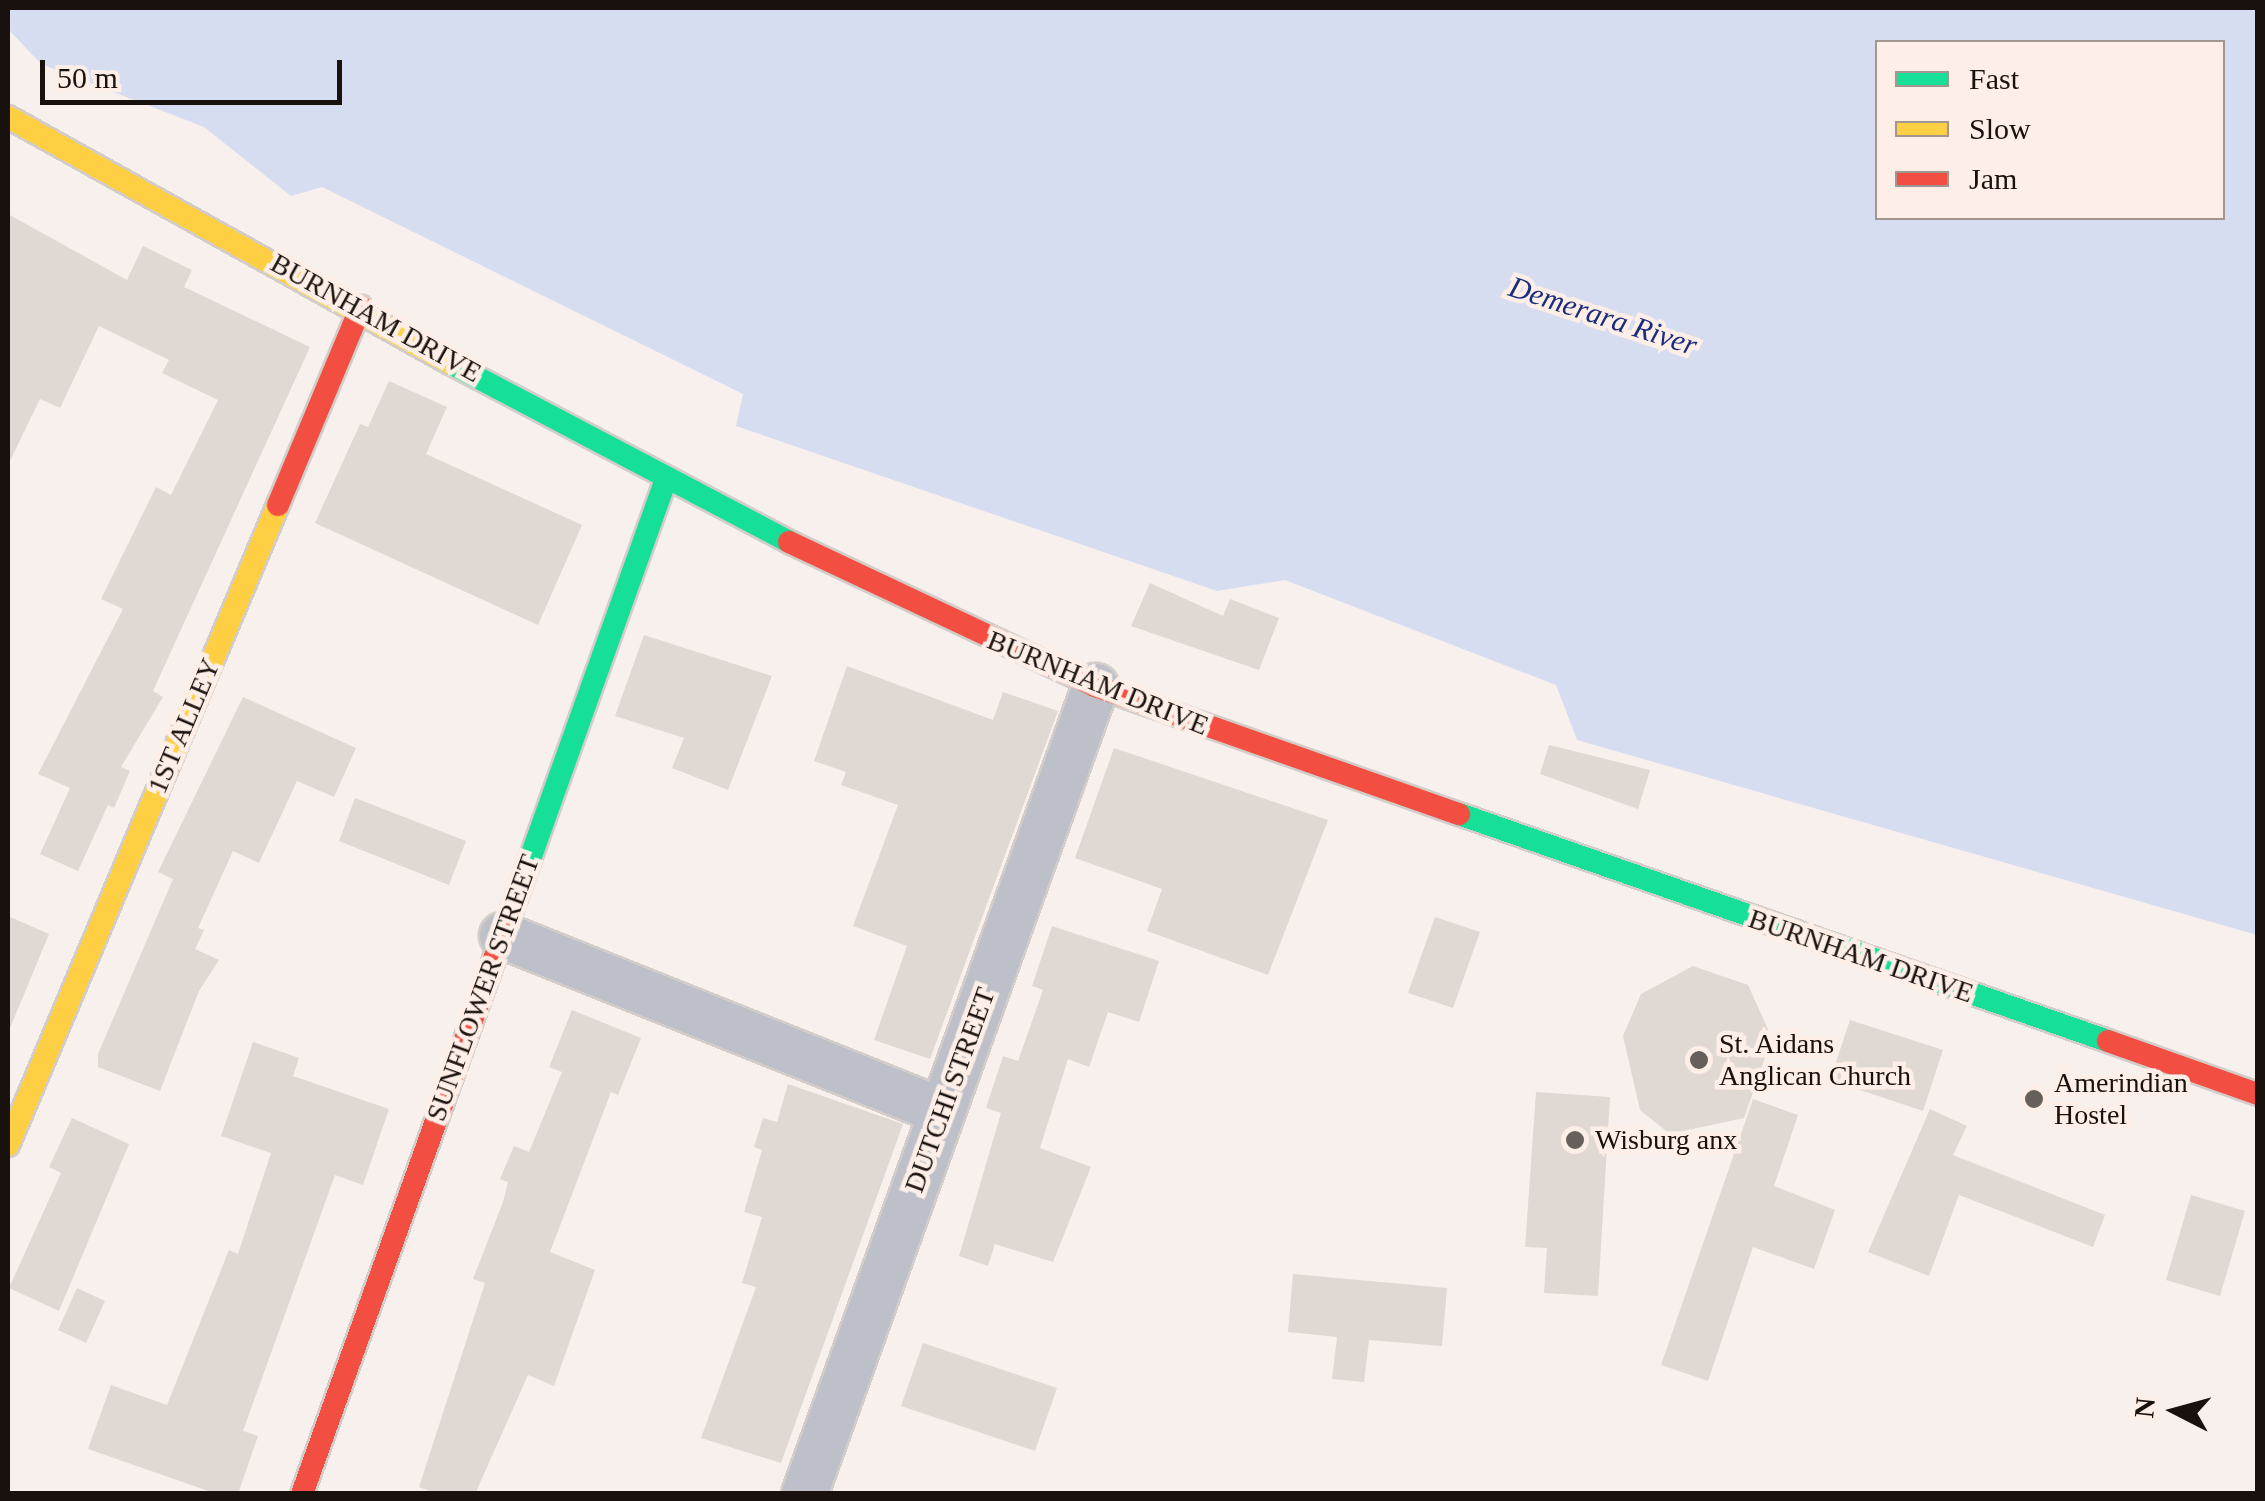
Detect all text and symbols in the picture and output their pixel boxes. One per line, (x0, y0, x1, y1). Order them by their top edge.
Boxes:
scale bar (45, 40, 348, 102)
legend (1875, 40, 2225, 220)
text: 50 m (57, 61, 118, 94)
text: Fast (1969, 62, 2019, 95)
text: Slow (1969, 112, 2031, 145)
text: Jam (1969, 162, 2017, 195)
street label: BURNHAM DRIVE (265, 246, 487, 390)
water label: Demerara River (1504, 269, 1702, 363)
street label: BURNHAM DRIVE (982, 623, 1214, 743)
street label: 1ST ALLEY (140, 653, 228, 799)
street label: SUNFLOWER STREET (419, 850, 547, 1126)
street label: BURNHAM DRIVE (1744, 902, 1978, 1010)
street label: DUTCHI STREET (897, 983, 1003, 1197)
place label: St. Aidans Anglican Church (1719, 1027, 1911, 1093)
marker: St. Aidans Anglican Church (1688, 1049, 1710, 1071)
place label: Amerindian Hostel (2054, 1066, 2188, 1132)
marker: Amerindian Hostel (2023, 1088, 2045, 1110)
place label: Wisburg anx (1595, 1123, 1737, 1157)
marker: Wisburg anx (1564, 1129, 1586, 1151)
north arrow (2125, 1361, 2225, 1461)
text: N (2128, 1396, 2161, 1420)

